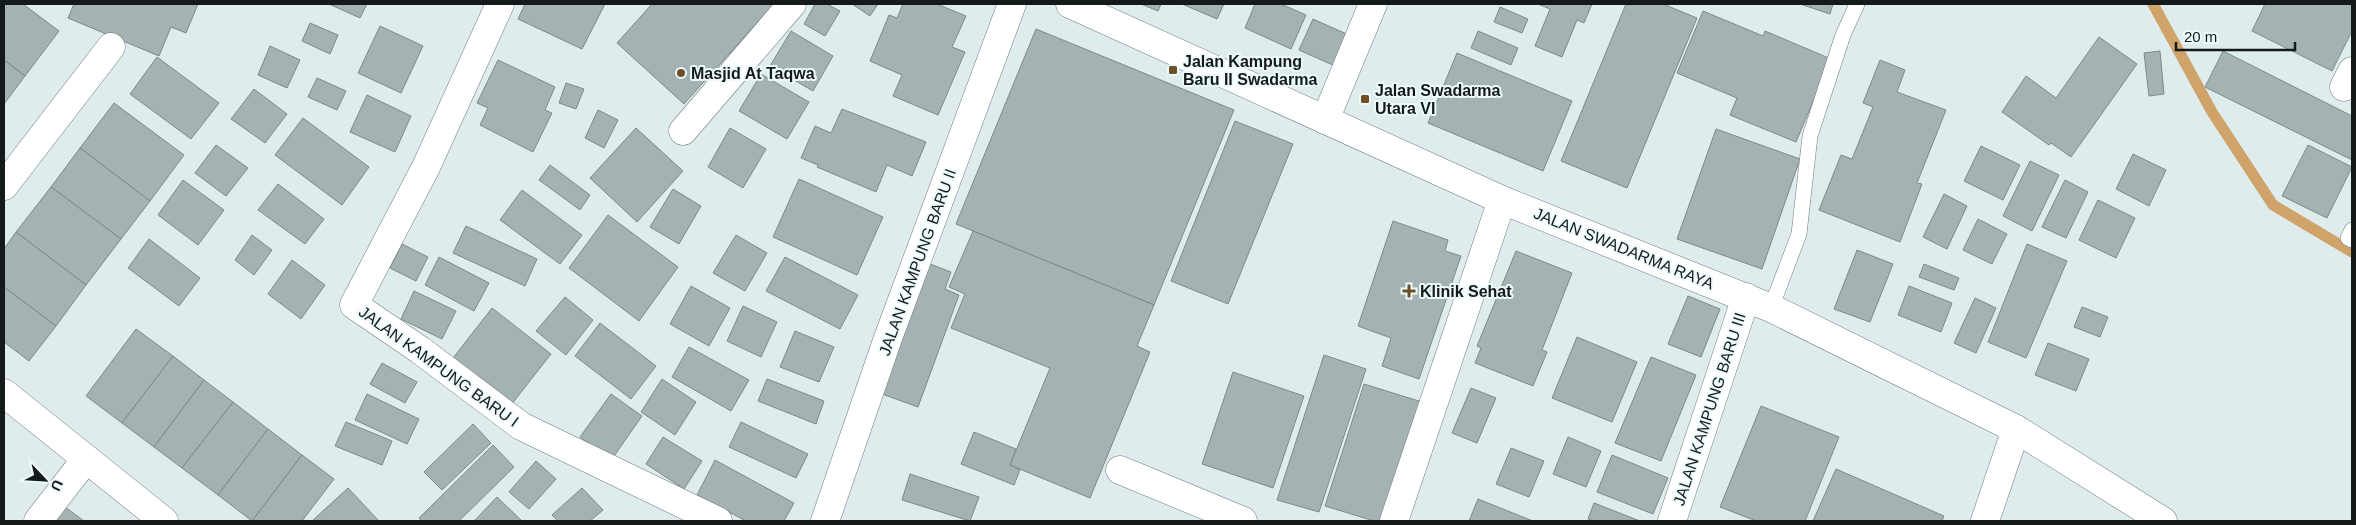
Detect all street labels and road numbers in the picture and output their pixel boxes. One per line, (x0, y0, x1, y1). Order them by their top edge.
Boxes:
street label: JALAN KAMPUNG BARU II (876, 167, 959, 358)
street label: JALAN SWADARMA RAYA (1531, 205, 1717, 293)
street label: JALAN KAMPUNG BARU I (356, 303, 522, 430)
street label: JALAN KAMPUNG BARU III (1670, 311, 1749, 508)

